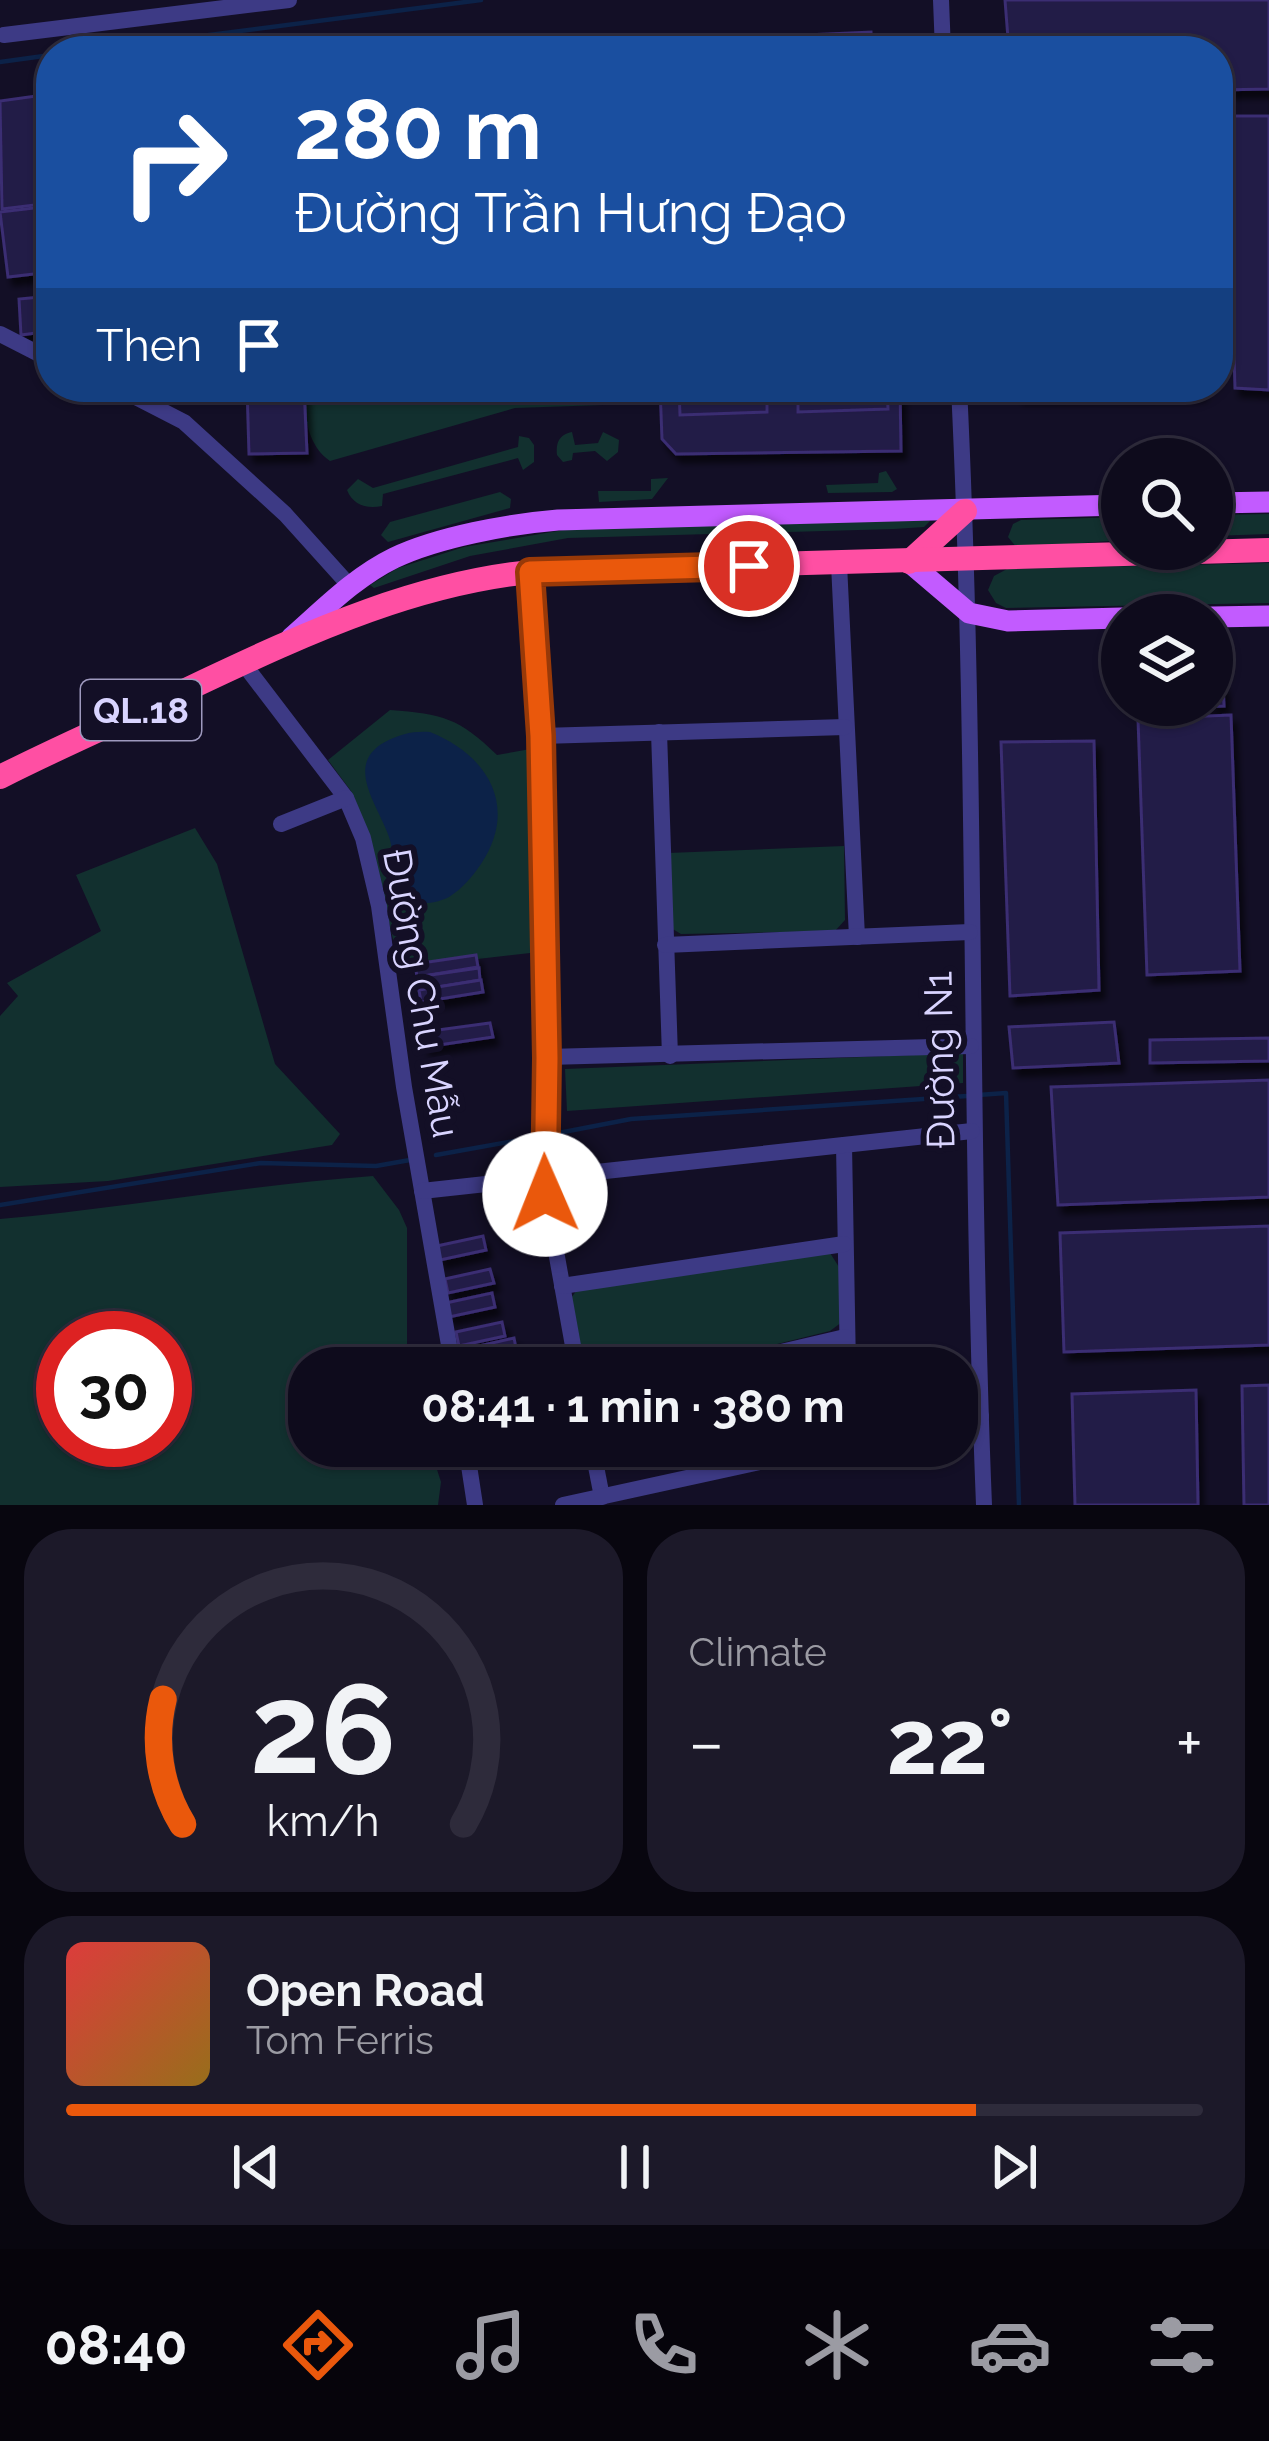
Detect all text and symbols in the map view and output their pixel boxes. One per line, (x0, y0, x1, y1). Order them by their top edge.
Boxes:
text: 280 m (294, 80, 542, 179)
icon: right (96, 84, 252, 240)
text: Đường Trần Hưng Đạo (294, 181, 847, 245)
icon: arrive (226, 312, 292, 378)
text: Then (96, 319, 202, 372)
map controls (1101, 438, 1233, 726)
button: search (1101, 438, 1233, 570)
pin (698, 515, 800, 617)
icon: arrive (716, 533, 782, 599)
button: layers (1101, 594, 1233, 726)
road number: QL.18 (81, 680, 201, 740)
street label: Đường Chu Mẫu (374, 845, 470, 1141)
street label: Đường N1 (914, 971, 964, 1149)
position arrow (482, 1131, 608, 1257)
speed limit sign: 30 (36, 1311, 192, 1467)
text: 08:41 · 1 min · 380 m (421, 1380, 845, 1433)
text: Climate (689, 1629, 827, 1675)
text: 26 (250, 1656, 396, 1802)
text: 22° (887, 1689, 1013, 1795)
text: − (689, 1704, 724, 1781)
text: + (1176, 1704, 1203, 1781)
text: km/h (267, 1795, 380, 1845)
text: Open Road (246, 1964, 485, 2017)
text: Tom Ferris (246, 2017, 434, 2063)
icon: previous (223, 2134, 289, 2200)
icon: pause (602, 2134, 668, 2200)
icon: next (981, 2134, 1047, 2200)
icon: directions (276, 2303, 360, 2387)
icon: music (449, 2303, 533, 2387)
icon: phone (622, 2303, 706, 2387)
icon: climate (795, 2303, 879, 2387)
icon: car (968, 2303, 1052, 2387)
icon: filters (1140, 2303, 1224, 2387)
text: 08:40 (44, 2313, 188, 2377)

